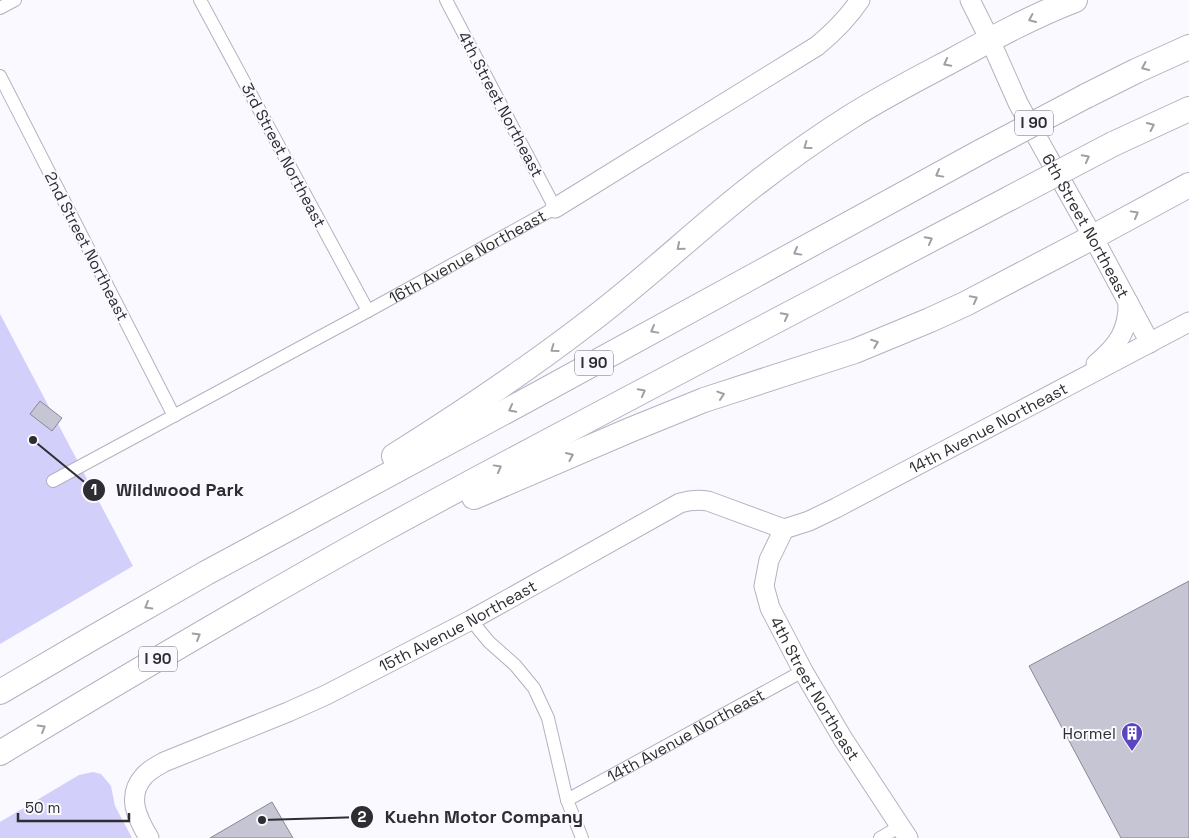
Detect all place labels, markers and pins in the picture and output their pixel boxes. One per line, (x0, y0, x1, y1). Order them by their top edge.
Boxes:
callout: Wildwood Park (81, 474, 254, 507)
building icon: Hormel (1120, 721, 1144, 752)
place label: Hormel (1062, 723, 1116, 744)
callout: Kuehn Motor Company (350, 800, 593, 833)

